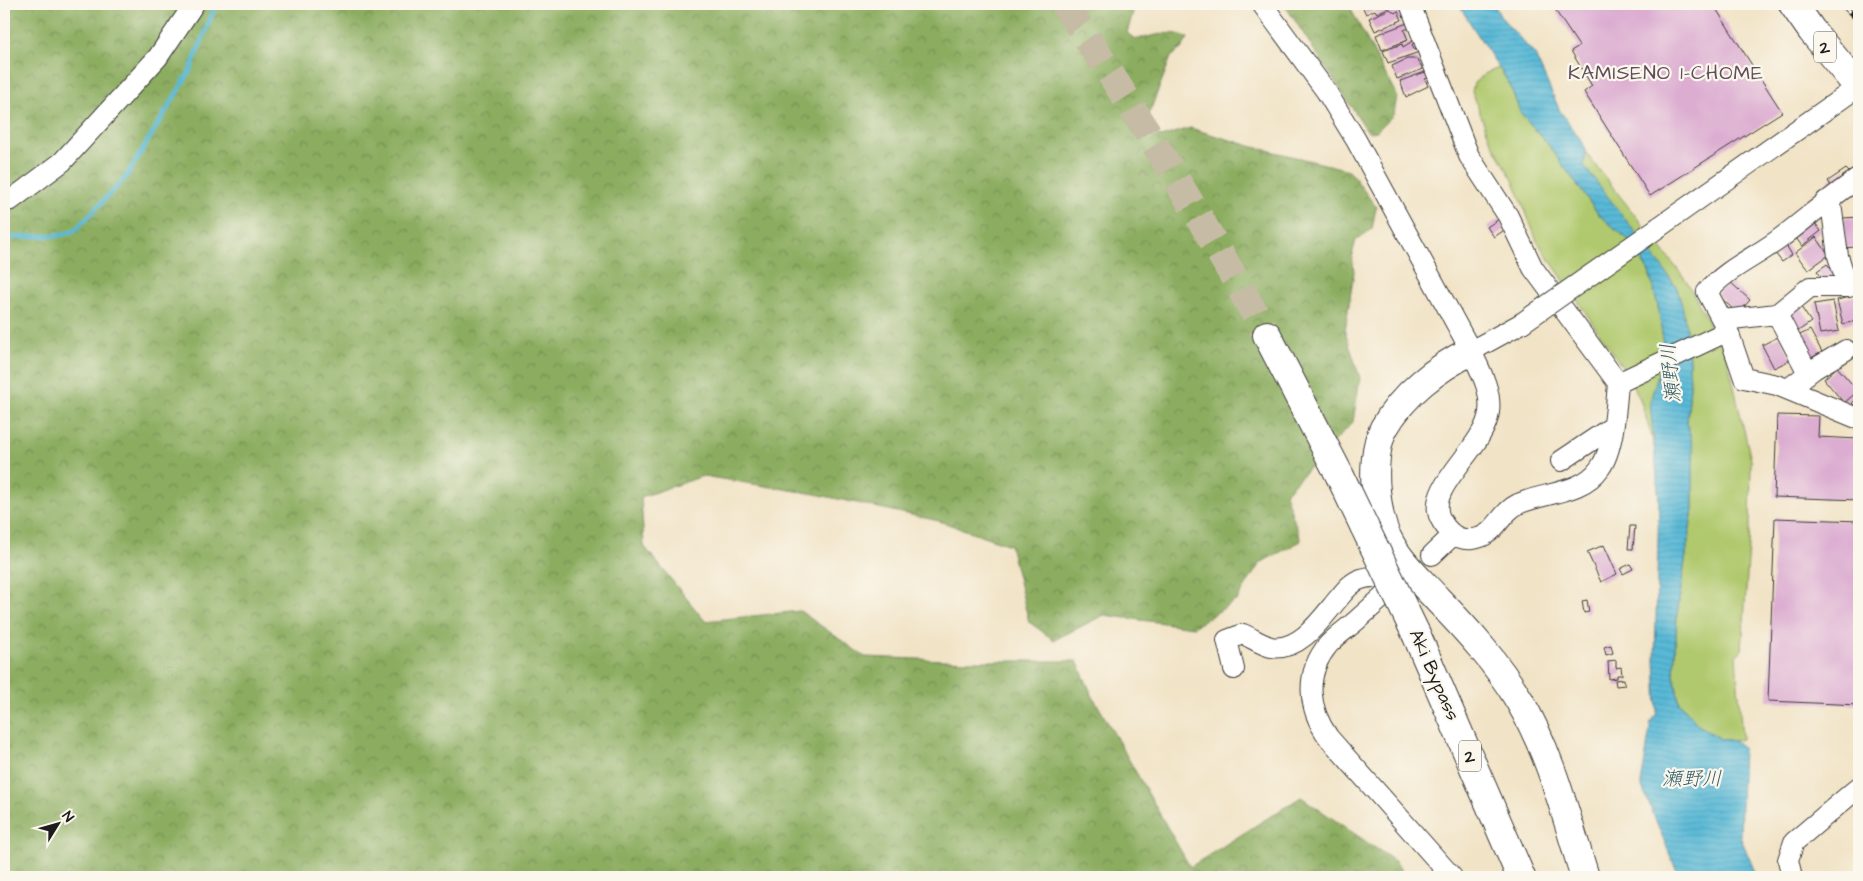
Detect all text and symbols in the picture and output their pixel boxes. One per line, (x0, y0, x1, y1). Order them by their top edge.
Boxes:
road number: 2 (1814, 32, 1836, 62)
district label: KAMISENO 1-CHOME (1568, 59, 1764, 87)
water label: 瀬野川 (1654, 342, 1688, 404)
street label: Aki Bypass (1401, 625, 1466, 725)
road number: 2 (1459, 740, 1481, 771)
water label: 瀬野川 (1662, 765, 1722, 793)
north arrow (32, 798, 82, 848)
text: N (57, 807, 78, 826)

